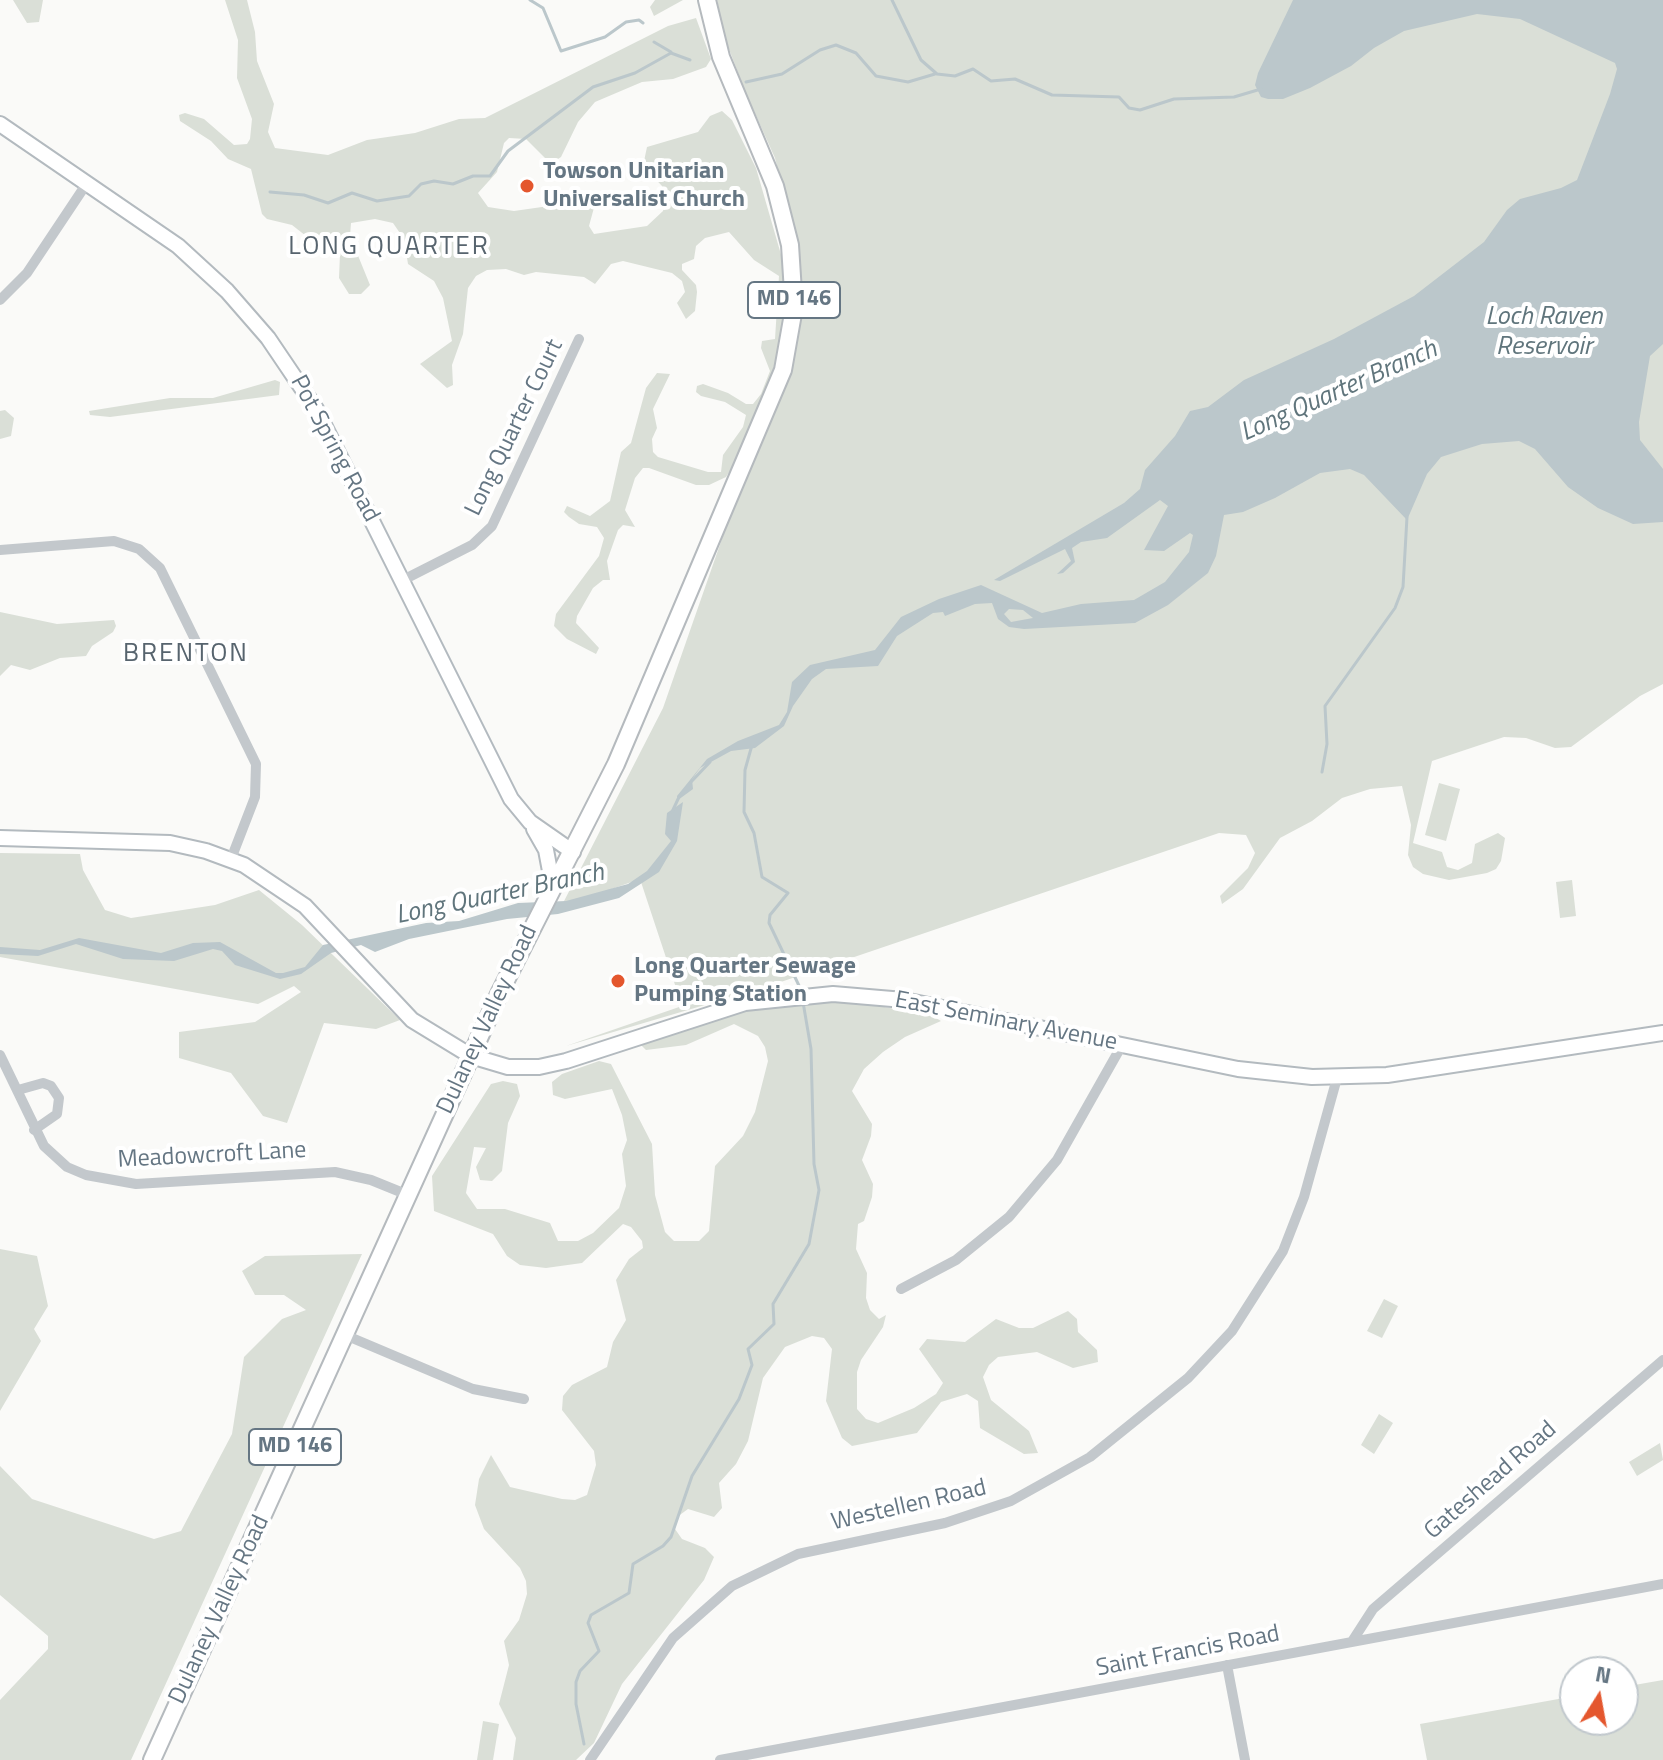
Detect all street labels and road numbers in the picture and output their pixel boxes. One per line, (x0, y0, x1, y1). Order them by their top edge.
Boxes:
road number: MD 146 (748, 282, 840, 318)
street label: Long Quarter Court (460, 335, 570, 521)
street label: Pot Spring Road (283, 371, 385, 527)
street label: Dulaney Valley Road (432, 921, 544, 1119)
street label: East Seminary Avenue (892, 986, 1120, 1058)
street label: Meadowcroft Lane (117, 1137, 307, 1175)
street label: Gateshead Road (1419, 1416, 1563, 1546)
road number: MD 146 (249, 1429, 341, 1465)
street label: Westellen Road (829, 1474, 989, 1538)
street label: Dulaney Valley Road (164, 1511, 276, 1709)
street label: Saint Francis Road (1094, 1620, 1282, 1684)

